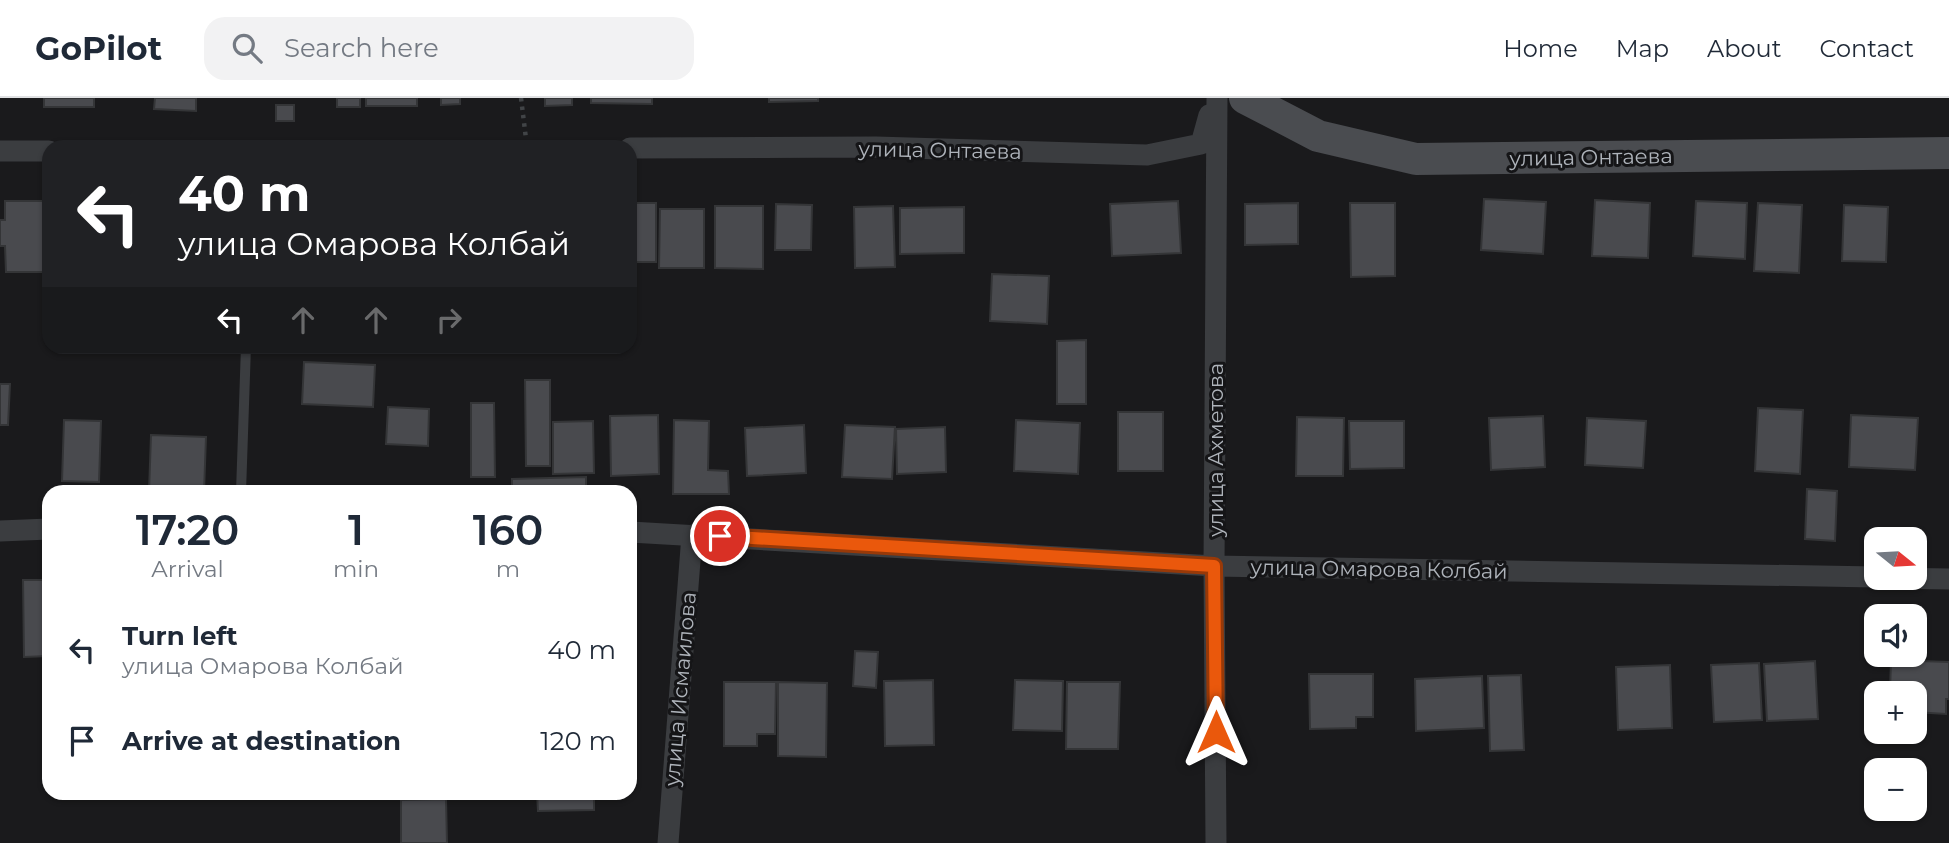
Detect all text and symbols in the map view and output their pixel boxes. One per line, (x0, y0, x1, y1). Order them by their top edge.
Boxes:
search box (204, 17, 694, 80)
text: GoPilot (35, 28, 162, 68)
icon: search (228, 29, 266, 67)
text: Search here (284, 32, 439, 64)
text: Home (1503, 34, 1578, 63)
text: Map (1616, 34, 1669, 63)
text: About (1707, 34, 1781, 63)
text: Contact (1819, 34, 1914, 63)
street label: улица Онтаева (857, 136, 1022, 164)
street label: улица Онтаева (1508, 143, 1673, 171)
text: 40 m (178, 164, 310, 223)
icon: left (63, 168, 154, 259)
text: улица Омарова Колбай (178, 224, 570, 263)
icon: left (211, 301, 249, 339)
icon: ahead (284, 301, 322, 339)
icon: ahead (357, 301, 395, 339)
icon: right (430, 301, 468, 339)
street label: улица Ахметова (1203, 363, 1228, 538)
text: 17:20 (136, 504, 239, 556)
text: 1 (348, 504, 364, 556)
text: 160 (473, 504, 543, 556)
pin (690, 506, 750, 566)
icon: arrive (701, 517, 739, 555)
north arrow (1864, 527, 1927, 590)
map controls (1864, 527, 1927, 821)
street label: улица Омарова Колбай (1249, 554, 1508, 584)
text: Arrival (151, 555, 224, 583)
text: min (333, 555, 379, 583)
text: m (496, 555, 520, 583)
street label: улица Исмаилова (659, 591, 701, 788)
button: sound (1864, 604, 1927, 667)
text: Turn left (122, 620, 238, 652)
icon: left (63, 631, 101, 669)
text: 40 m (547, 634, 616, 666)
text: улица Омарова Колбай (122, 652, 404, 680)
button: + (1864, 681, 1927, 744)
position arrow (1179, 695, 1253, 769)
icon: arrive (63, 722, 101, 760)
text: Arrive at destination (122, 725, 401, 757)
text: 120 m (540, 725, 616, 757)
button: − (1864, 758, 1927, 821)

